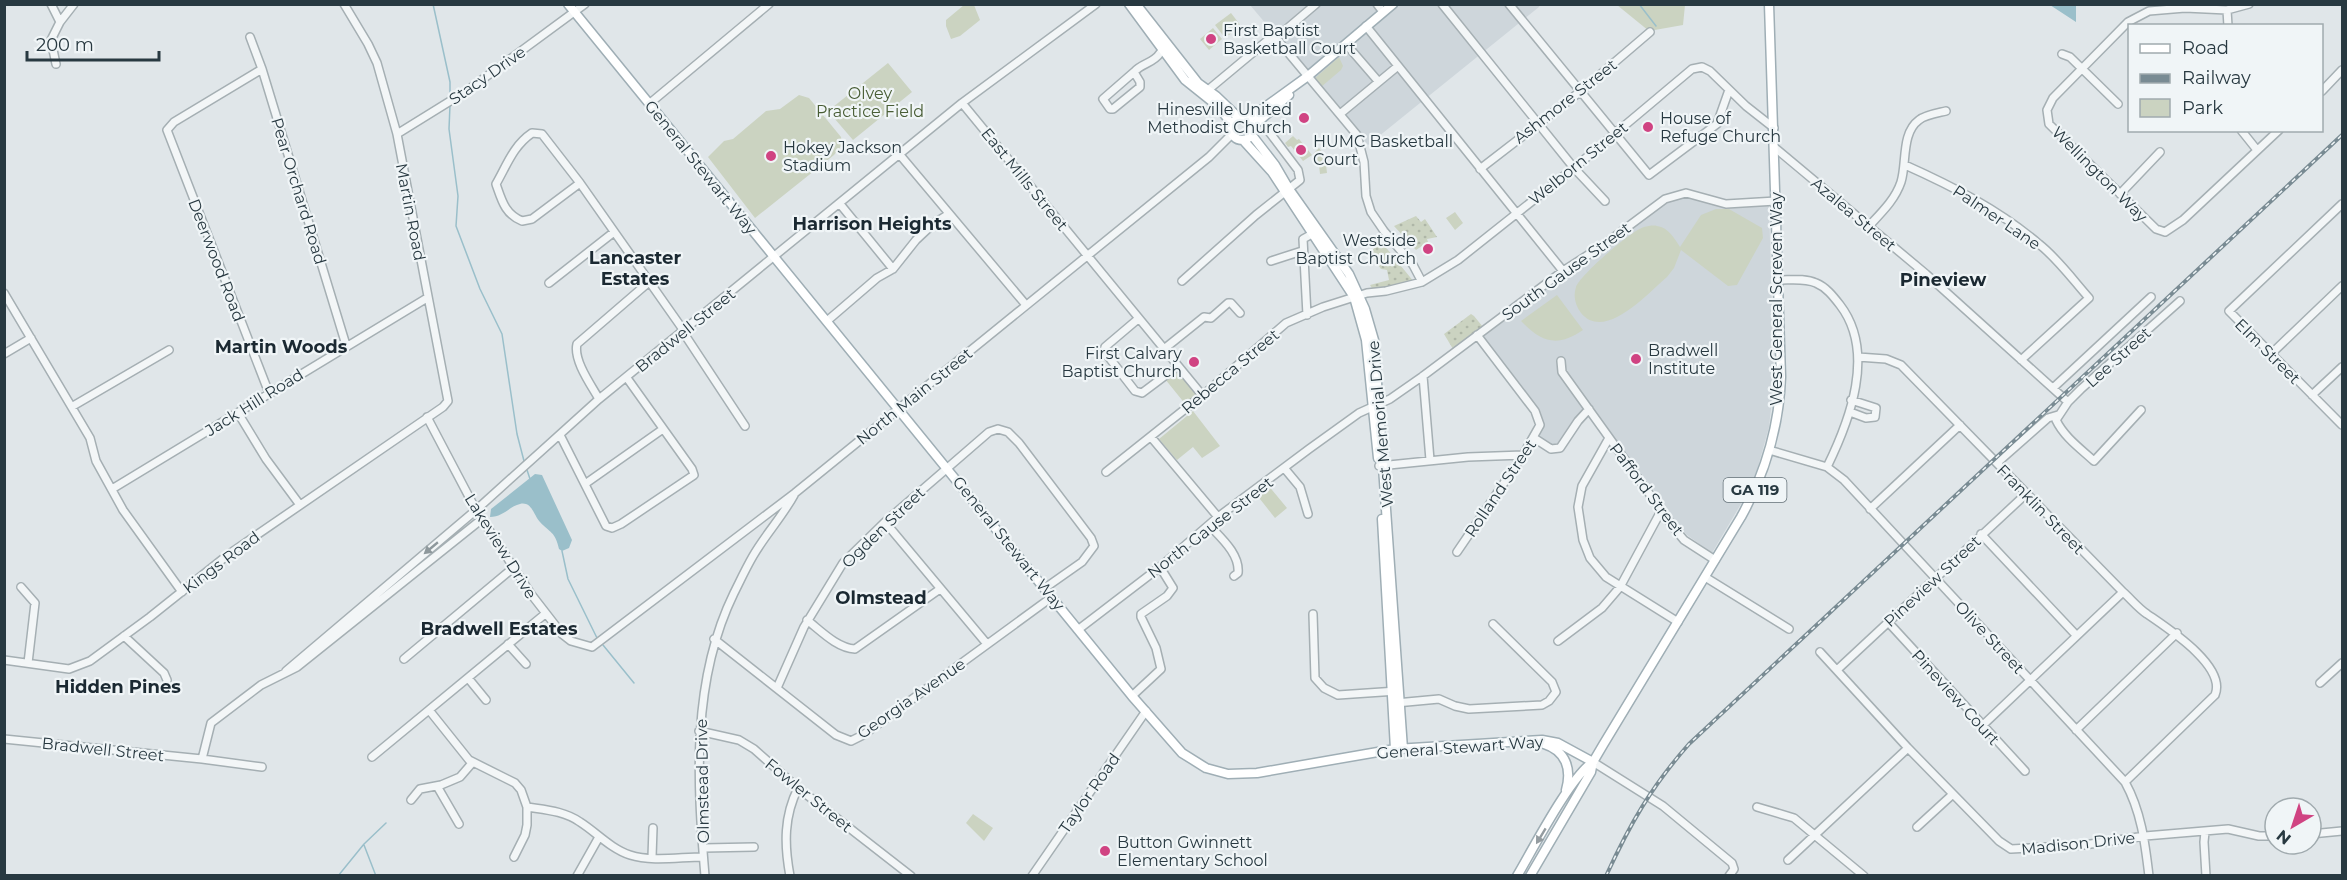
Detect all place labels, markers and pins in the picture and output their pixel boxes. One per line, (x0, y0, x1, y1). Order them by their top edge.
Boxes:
place label: First Baptist Basketball Court (1223, 21, 1356, 58)
marker: First Baptist Basketball Court (1204, 32, 1218, 46)
place label: Hinesville United Methodist Church (1147, 100, 1292, 137)
place label: House of Refuge Church (1660, 109, 1781, 146)
marker: Hinesville United Methodist Church (1297, 111, 1311, 125)
marker: House of Refuge Church (1641, 120, 1655, 134)
place label: HUMC Basketball Court (1313, 132, 1453, 169)
place label: Hokey Jackson Stadium (783, 138, 902, 175)
marker: HUMC Basketball Court (1294, 143, 1308, 157)
marker: Hokey Jackson Stadium (764, 149, 778, 163)
place label: Westside Baptist Church (1296, 231, 1416, 268)
marker: Westside Baptist Church (1421, 242, 1435, 256)
place label: Bradwell Institute (1648, 341, 1718, 378)
place label: First Calvary Baptist Church (1062, 344, 1182, 381)
marker: Bradwell Institute (1629, 352, 1643, 366)
marker: First Calvary Baptist Church (1187, 355, 1201, 369)
place label: Button Gwinnett Elementary School (1117, 833, 1268, 870)
marker: Button Gwinnett Elementary School (1098, 844, 1112, 858)

